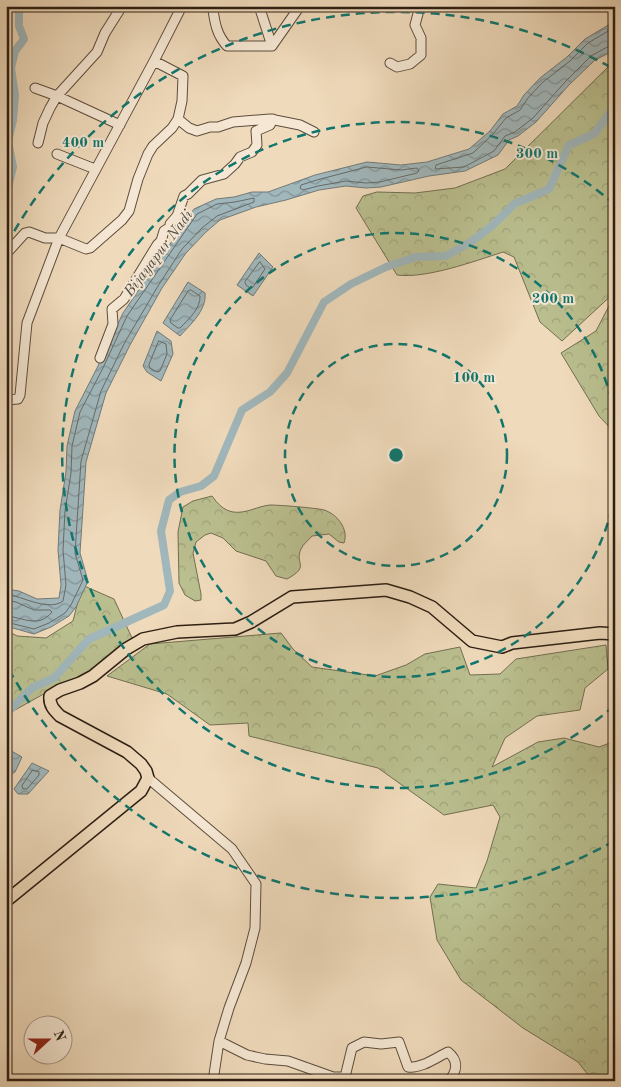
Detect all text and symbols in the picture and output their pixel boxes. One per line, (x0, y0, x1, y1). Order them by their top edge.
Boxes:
text: 400 m (62, 136, 104, 151)
text: 300 m (516, 147, 558, 162)
water label: Bijayapur Nadi (121, 208, 197, 301)
text: 200 m (532, 292, 574, 307)
text: 100 m (453, 371, 495, 386)
centre of rings (387, 446, 405, 464)
north arrow (22, 1014, 72, 1064)
text: N (51, 1028, 68, 1043)

